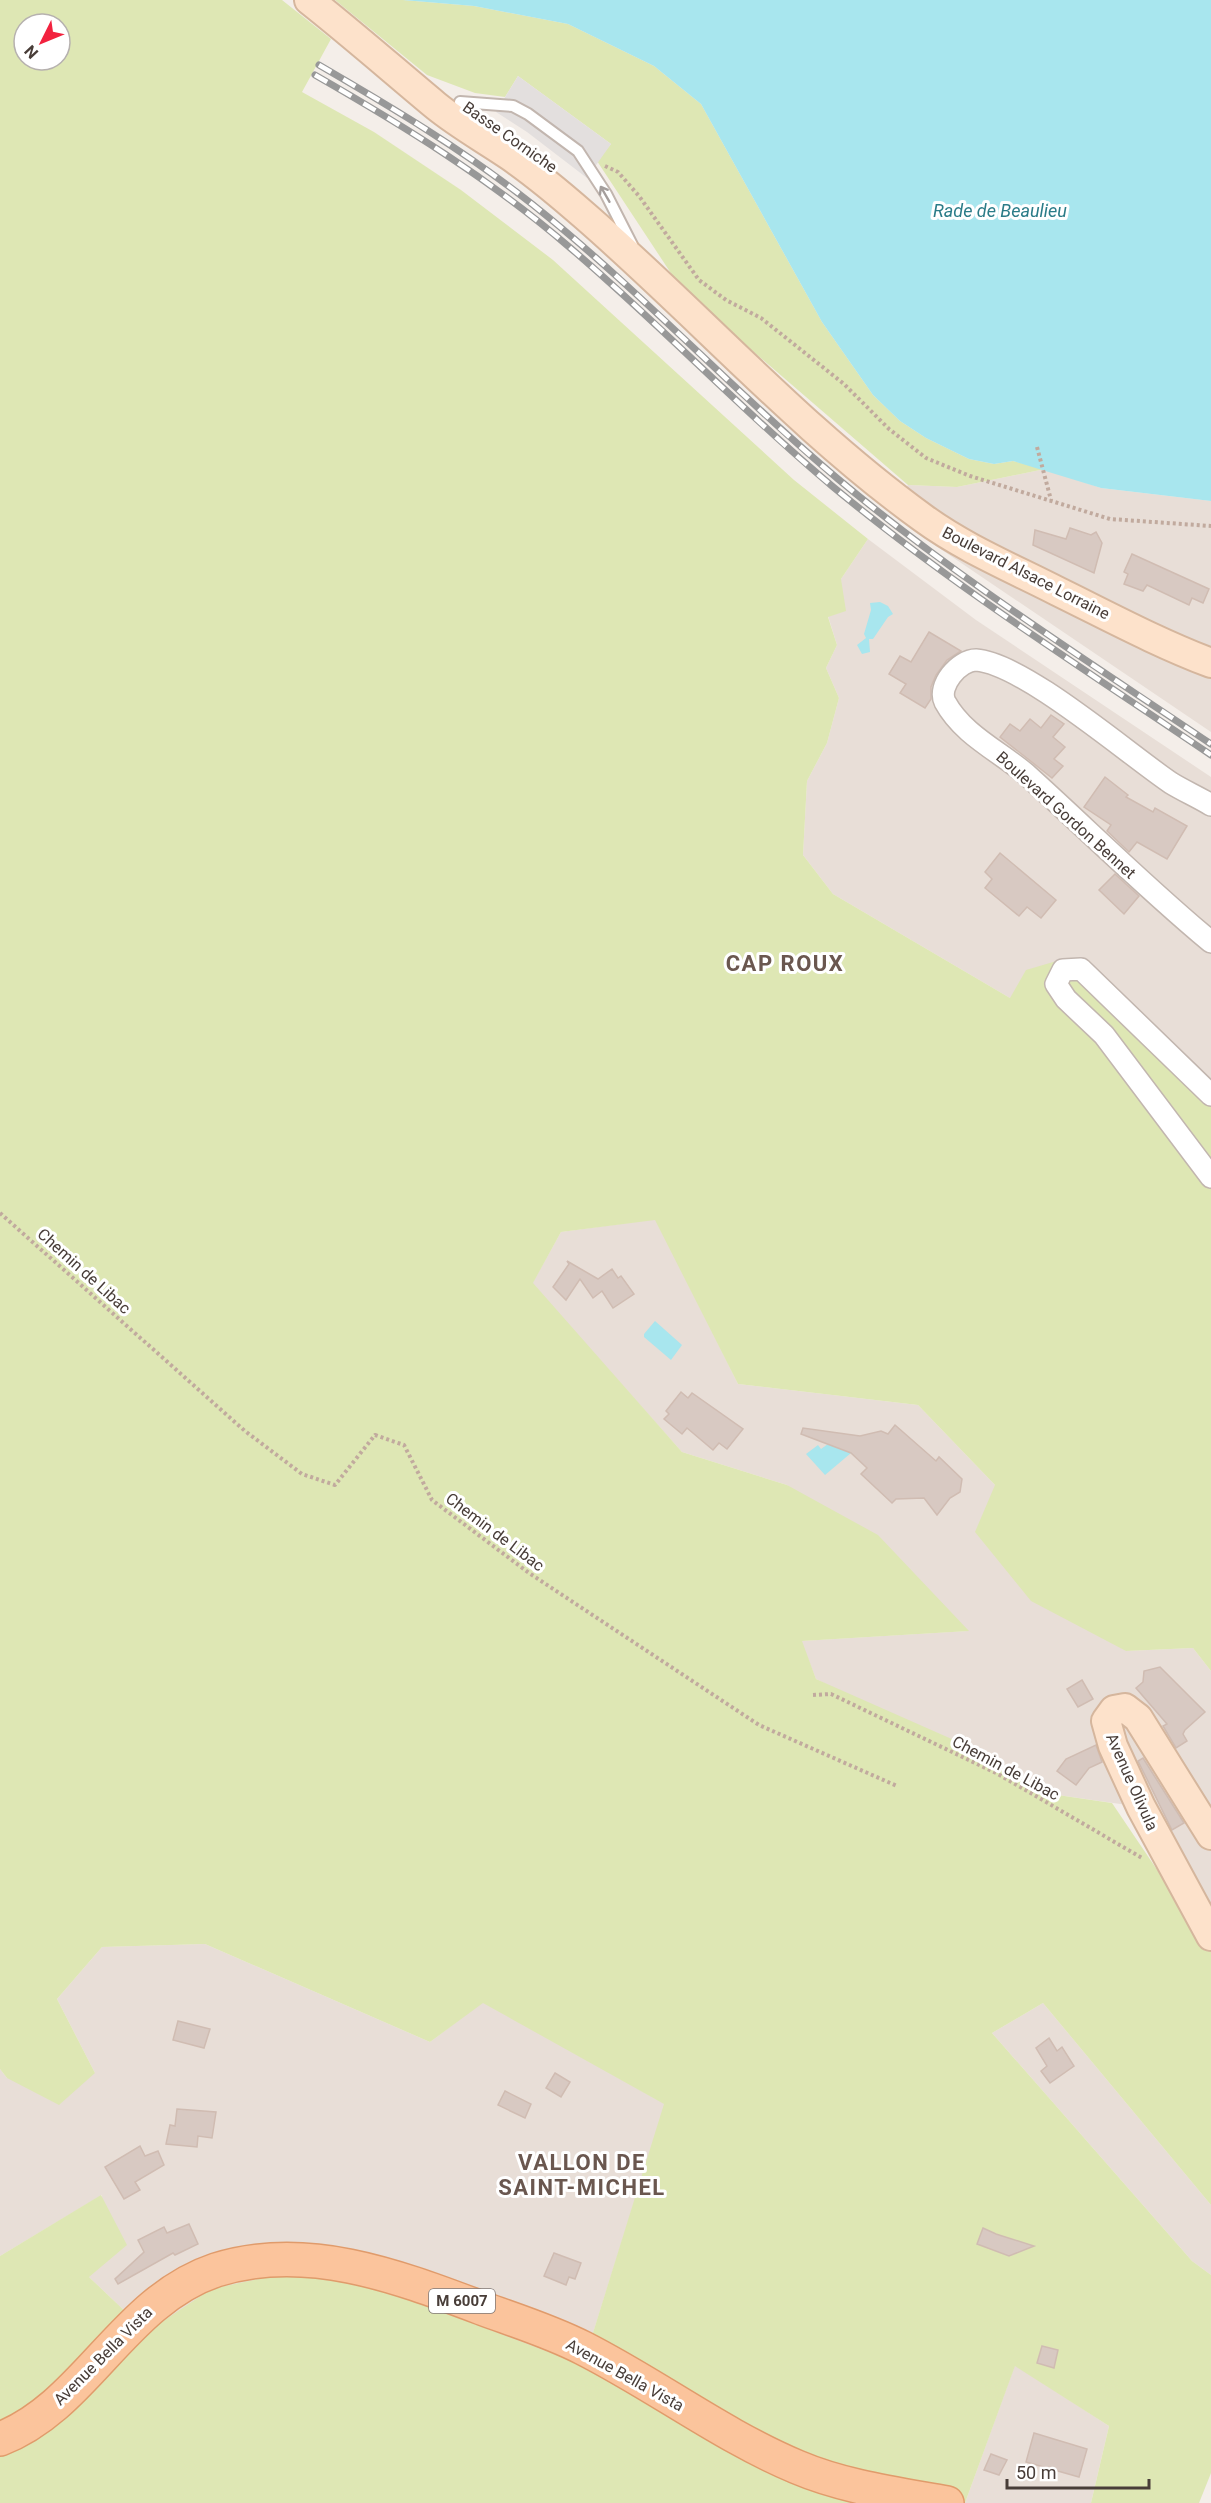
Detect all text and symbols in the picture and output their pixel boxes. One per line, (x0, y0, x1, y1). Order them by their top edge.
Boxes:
north arrow (12, 12, 72, 72)
text: N (21, 41, 42, 62)
street label: Basse Corniche (459, 97, 561, 177)
one-way arrow (599, 185, 610, 203)
water label: Rade de Beaulieu (933, 200, 1067, 221)
street label: Boulevard Alsace Lorraine (939, 523, 1113, 623)
street label: Boulevard Gordon Bennet (992, 747, 1140, 883)
district label: CAP ROUX (726, 951, 844, 976)
street label: Chemin de Libac (34, 1224, 134, 1318)
street label: Chemin de Libac (442, 1489, 548, 1575)
street label: Avenue Olivula (1102, 1731, 1162, 1833)
street label: Chemin de Libac (949, 1732, 1063, 1804)
district label: VALLON DE SAINT-MICHEL (498, 2150, 666, 2200)
road number: M 6007 (429, 2289, 495, 2313)
street label: Avenue Bella Vista (50, 2303, 156, 2409)
street label: Avenue Bella Vista (563, 2335, 687, 2415)
scale bar (1007, 2452, 1150, 2490)
text: 50 m (1016, 2462, 1056, 2483)

